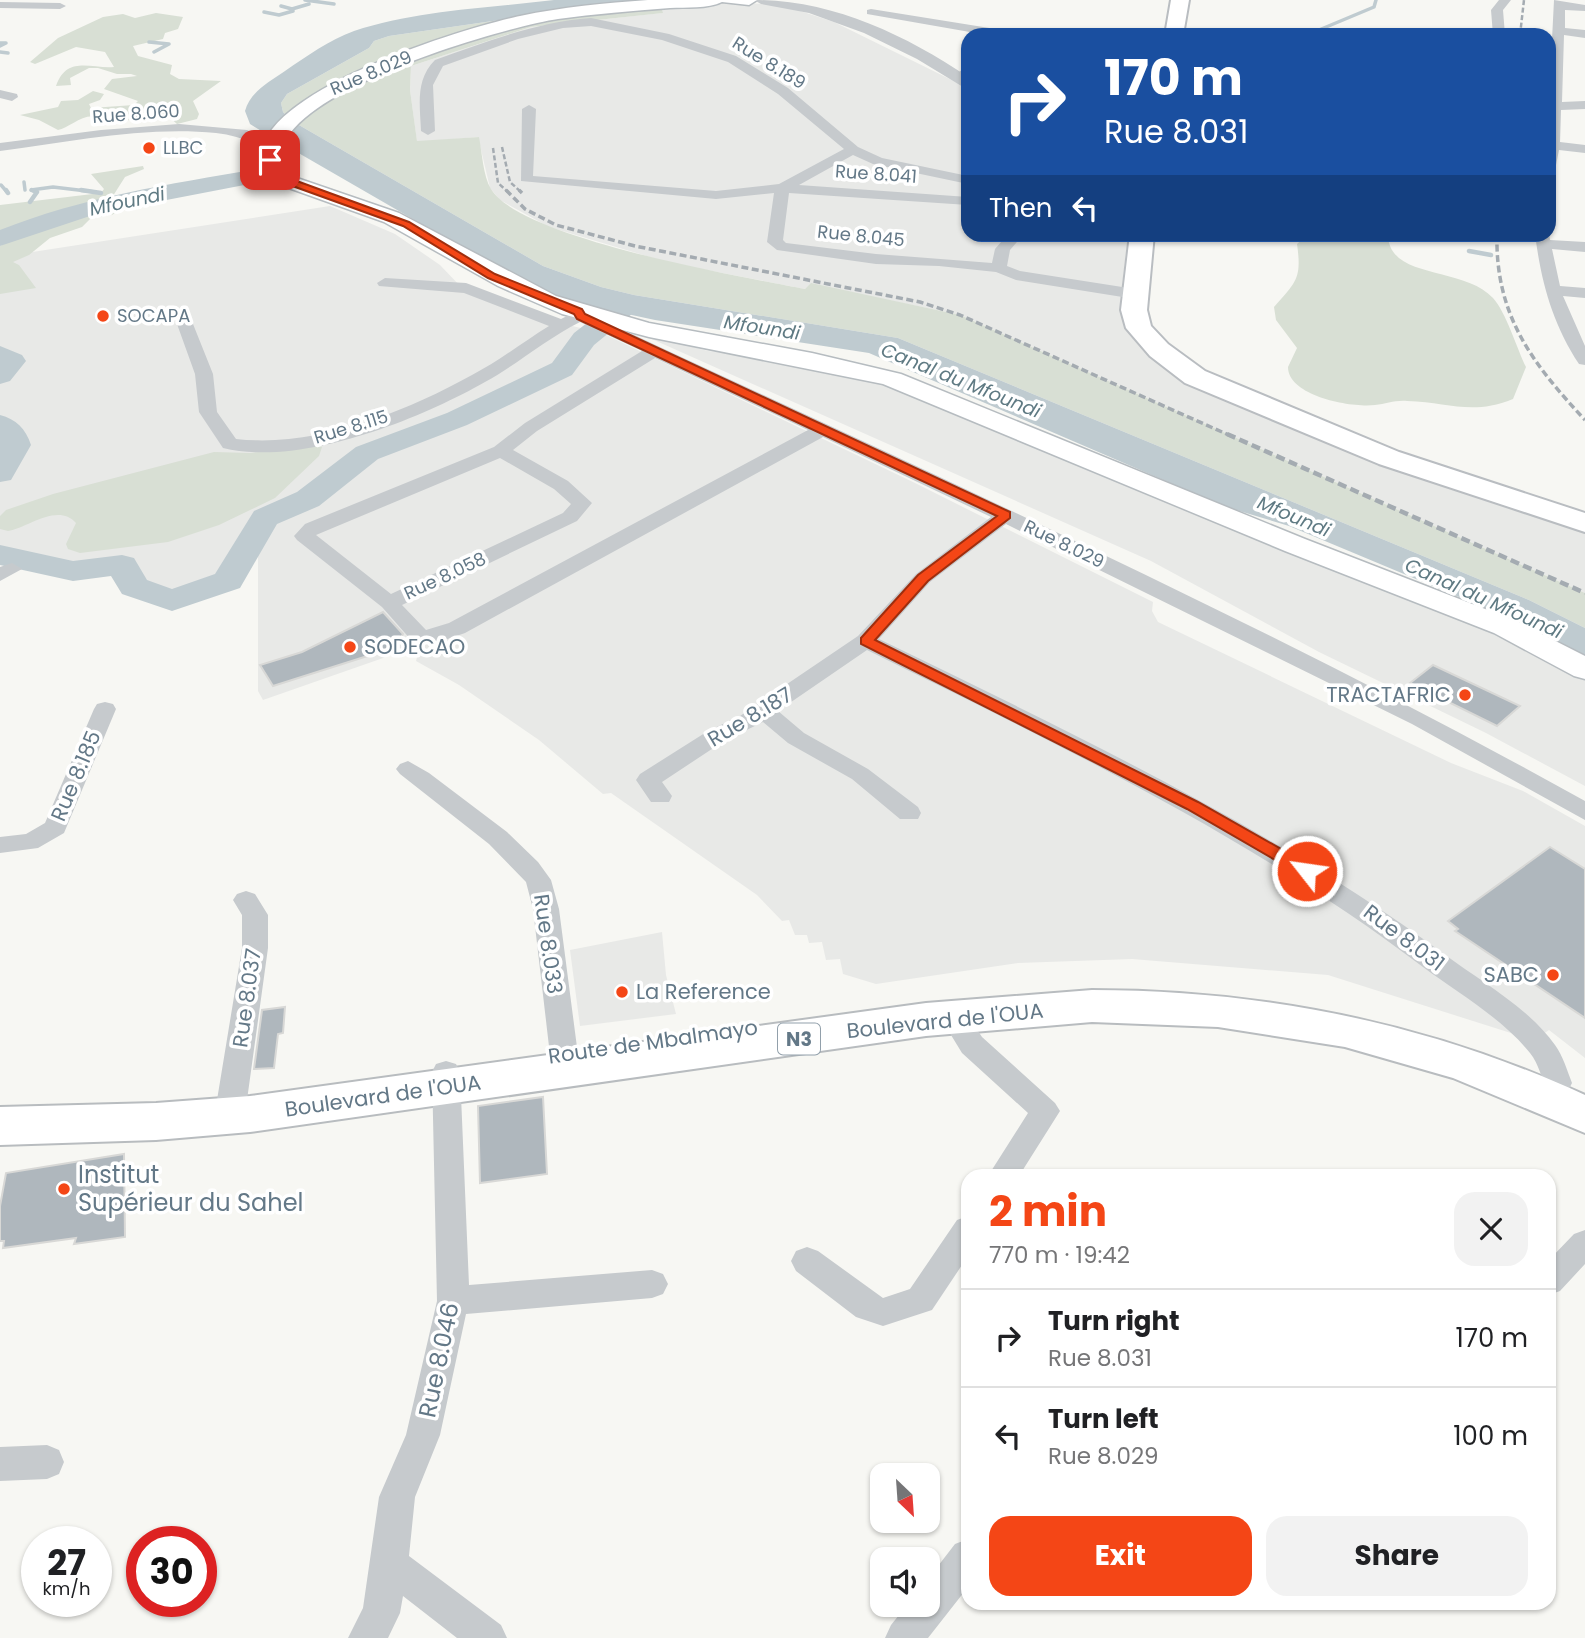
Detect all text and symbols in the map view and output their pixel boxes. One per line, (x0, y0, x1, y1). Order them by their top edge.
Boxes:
street label: Rue 8.189 (728, 30, 811, 95)
street label: Rue 8.029 (326, 44, 416, 101)
text: 170 m (1104, 44, 1243, 112)
icon: right (989, 56, 1080, 147)
street label: Rue 8.060 (91, 98, 181, 129)
text: Rue 8.031 (1104, 109, 1248, 154)
pin (240, 130, 300, 190)
place label: LLBC (163, 135, 203, 160)
marker: LLBC (141, 140, 157, 156)
icon: arrive (251, 141, 289, 179)
street label: Rue 8.041 (834, 158, 918, 189)
water label: Mfoundi (87, 180, 168, 223)
icon: left (1066, 189, 1104, 227)
text: Then (989, 190, 1052, 226)
street label: Rue 8.045 (816, 218, 906, 253)
place label: SOCAPA (117, 303, 190, 328)
marker: SOCAPA (95, 308, 111, 324)
water label: Mfoundi (722, 308, 802, 347)
water label: Canal du Mfoundi (877, 336, 1045, 425)
street label: Rue 8.115 (311, 403, 391, 450)
water label: Mfoundi (1253, 489, 1335, 544)
street label: Rue 8.029 (1020, 513, 1109, 574)
street label: Rue 8.058 (400, 546, 490, 605)
water label: Canal du Mfoundi (1401, 552, 1567, 646)
place label: SODECAO (364, 632, 465, 661)
marker: SODECAO (342, 639, 358, 655)
street label: Rue 8.187 (702, 680, 797, 753)
place label: TRACTAFRIC (1326, 680, 1451, 709)
marker: TRACTAFRIC (1457, 687, 1473, 703)
street label: Rue 8.185 (44, 726, 108, 825)
position arrow (1270, 834, 1344, 908)
street label: Rue 8.033 (527, 892, 570, 996)
street label: Rue 8.031 (1358, 898, 1451, 978)
street label: Rue 8.037 (225, 947, 268, 1049)
place label: SABC (1483, 960, 1539, 989)
marker: SABC (1545, 967, 1561, 983)
place label: La Reference (636, 977, 771, 1006)
marker: La Reference (614, 984, 630, 1000)
street label: Boulevard de l'OUA (845, 996, 1045, 1045)
street label: Route de Mbalmayo (546, 1012, 760, 1071)
road number: N3 (778, 1023, 820, 1054)
street label: Boulevard de l'OUA (283, 1067, 483, 1124)
place label: Institut Supérieur du Sahel (78, 1158, 303, 1219)
marker: Institut Supérieur du Sahel (56, 1181, 72, 1197)
text: 2 min (989, 1182, 1107, 1241)
button: close (1454, 1192, 1528, 1266)
text: 770 m · 19:42 (989, 1239, 1130, 1271)
street label: Rue 8.046 (410, 1299, 467, 1420)
text: Turn right (1048, 1303, 1180, 1339)
icon: right (989, 1319, 1027, 1357)
text: 170 m (1455, 1320, 1528, 1356)
text: Rue 8.031 (1048, 1342, 1152, 1374)
text: Turn left (1048, 1401, 1159, 1437)
icon: left (989, 1417, 1027, 1455)
text: 100 m (1453, 1418, 1528, 1454)
text: Rue 8.029 (1048, 1440, 1159, 1472)
north arrow (870, 1463, 940, 1533)
map controls (870, 1463, 940, 1617)
button: Exit (989, 1516, 1252, 1596)
button: Share (1266, 1516, 1528, 1596)
speed limit sign: 30 (126, 1526, 217, 1617)
text: 27 (47, 1538, 86, 1587)
button: sound (870, 1547, 940, 1617)
text: km/h (43, 1576, 90, 1601)

